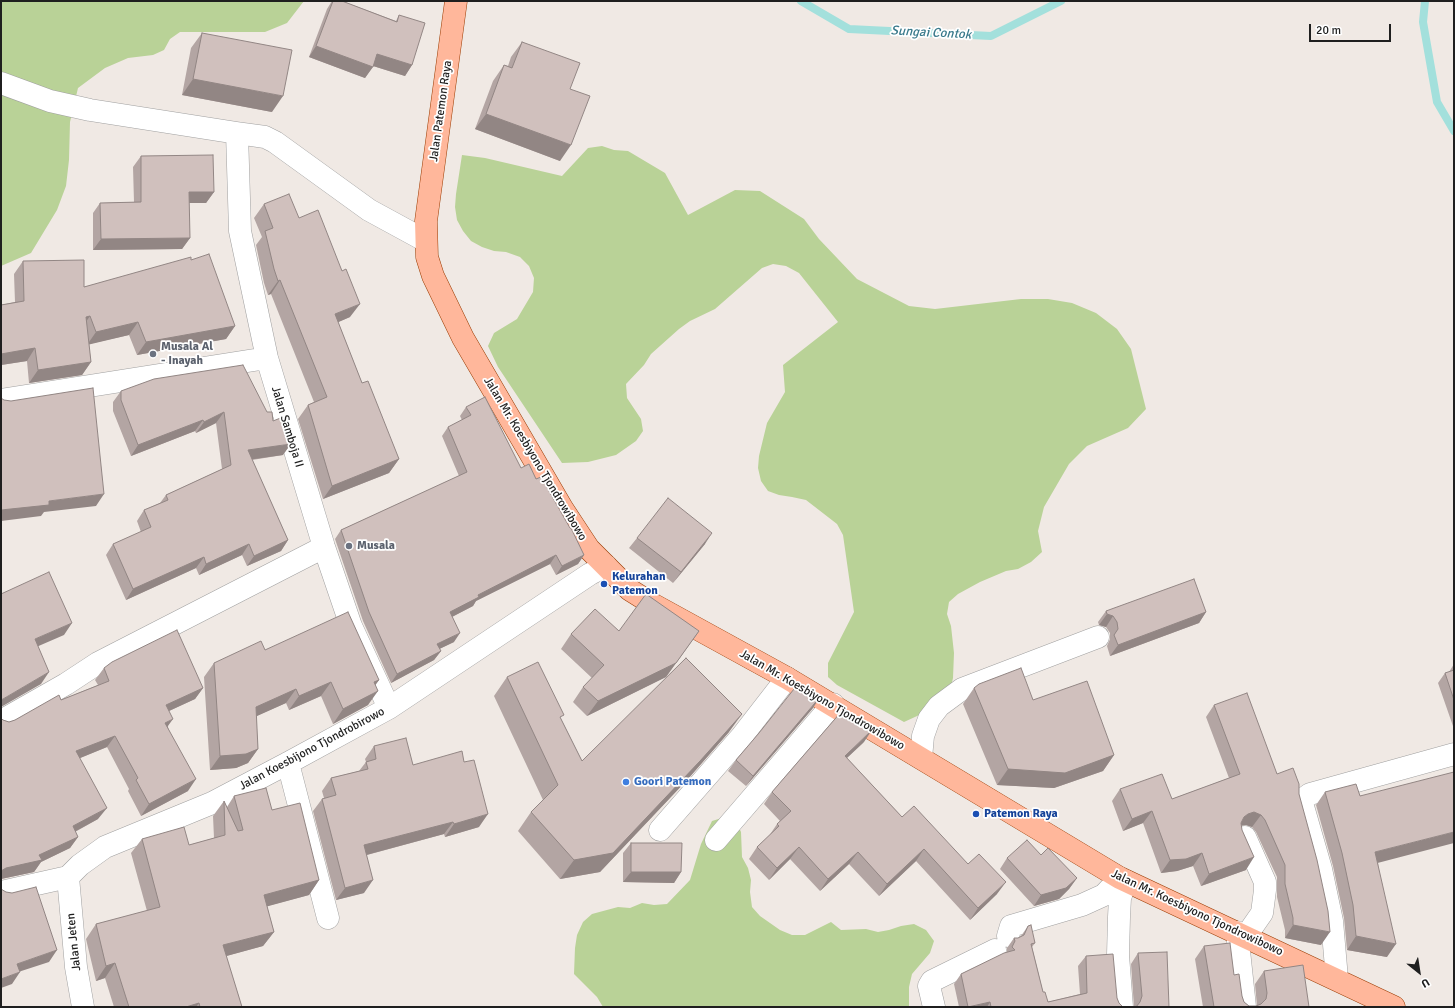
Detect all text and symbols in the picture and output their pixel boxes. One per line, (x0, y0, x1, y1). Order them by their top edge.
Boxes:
scale bar (1311, 16, 1393, 42)
water label: Sungai Contok (890, 23, 972, 43)
text: 20 m (1316, 23, 1341, 38)
street label: Jalan Patemon Raya (427, 59, 455, 163)
place label: Musala Al - Inayah (161, 340, 213, 368)
marker: Musala Al - Inayah (148, 349, 158, 359)
street label: Jalan Mr. Koesbiyono Tjondrowibowo (480, 375, 590, 543)
street label: Jalan Samboja II (268, 385, 306, 469)
place label: Musala (357, 539, 395, 553)
marker: Musala (344, 541, 354, 551)
place label: Kelurahan Patemon (612, 570, 665, 598)
marker: Kelurahan Patemon (599, 579, 609, 589)
street label: Jalan Mr. Koesbiyono Tjondrowibowo (737, 647, 907, 753)
street label: Jalan Koesbijono Tjondrobirowo (237, 705, 387, 793)
place label: Goori Patemon (634, 775, 711, 789)
marker: Goori Patemon (621, 777, 631, 787)
place label: Patemon Raya (984, 807, 1058, 821)
marker: Patemon Raya (971, 809, 981, 819)
street label: Jalan Mr. Koesbiyono Tjondrowibowo (1109, 867, 1285, 959)
street label: Jalan Jeten (64, 912, 84, 972)
north arrow (1399, 952, 1439, 992)
text: U (1419, 975, 1432, 990)

